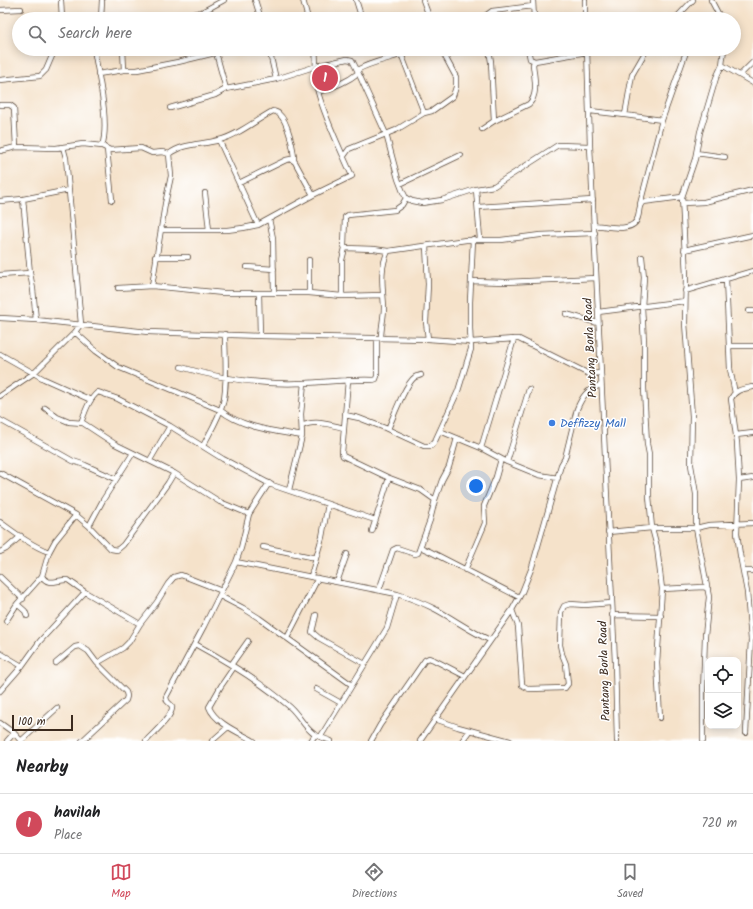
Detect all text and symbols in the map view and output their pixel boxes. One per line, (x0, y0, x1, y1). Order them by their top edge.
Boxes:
search box (12, 12, 741, 56)
text: Search here (58, 22, 132, 46)
icon: search (26, 23, 48, 45)
pin: 1 (312, 63, 338, 93)
street label: Pantang Borla Road (578, 296, 603, 399)
place label: Deffizzy Mall (560, 414, 626, 433)
marker: Deffizzy Mall (547, 418, 557, 428)
your location (466, 476, 486, 496)
street label: Pantang Borla Road (593, 620, 616, 721)
map controls (705, 657, 741, 729)
button: locate (705, 657, 741, 693)
button: layers (705, 693, 741, 729)
scale bar (12, 713, 73, 732)
text: 100 m (18, 713, 46, 731)
text: Nearby (16, 754, 68, 781)
text: havilah (54, 801, 100, 825)
text: 1 (27, 813, 31, 834)
text: 720 m (701, 813, 737, 834)
text: Place (54, 825, 82, 846)
tab: Map (110, 861, 132, 903)
tab: Directions (352, 861, 397, 903)
tab: Saved (617, 861, 643, 903)

